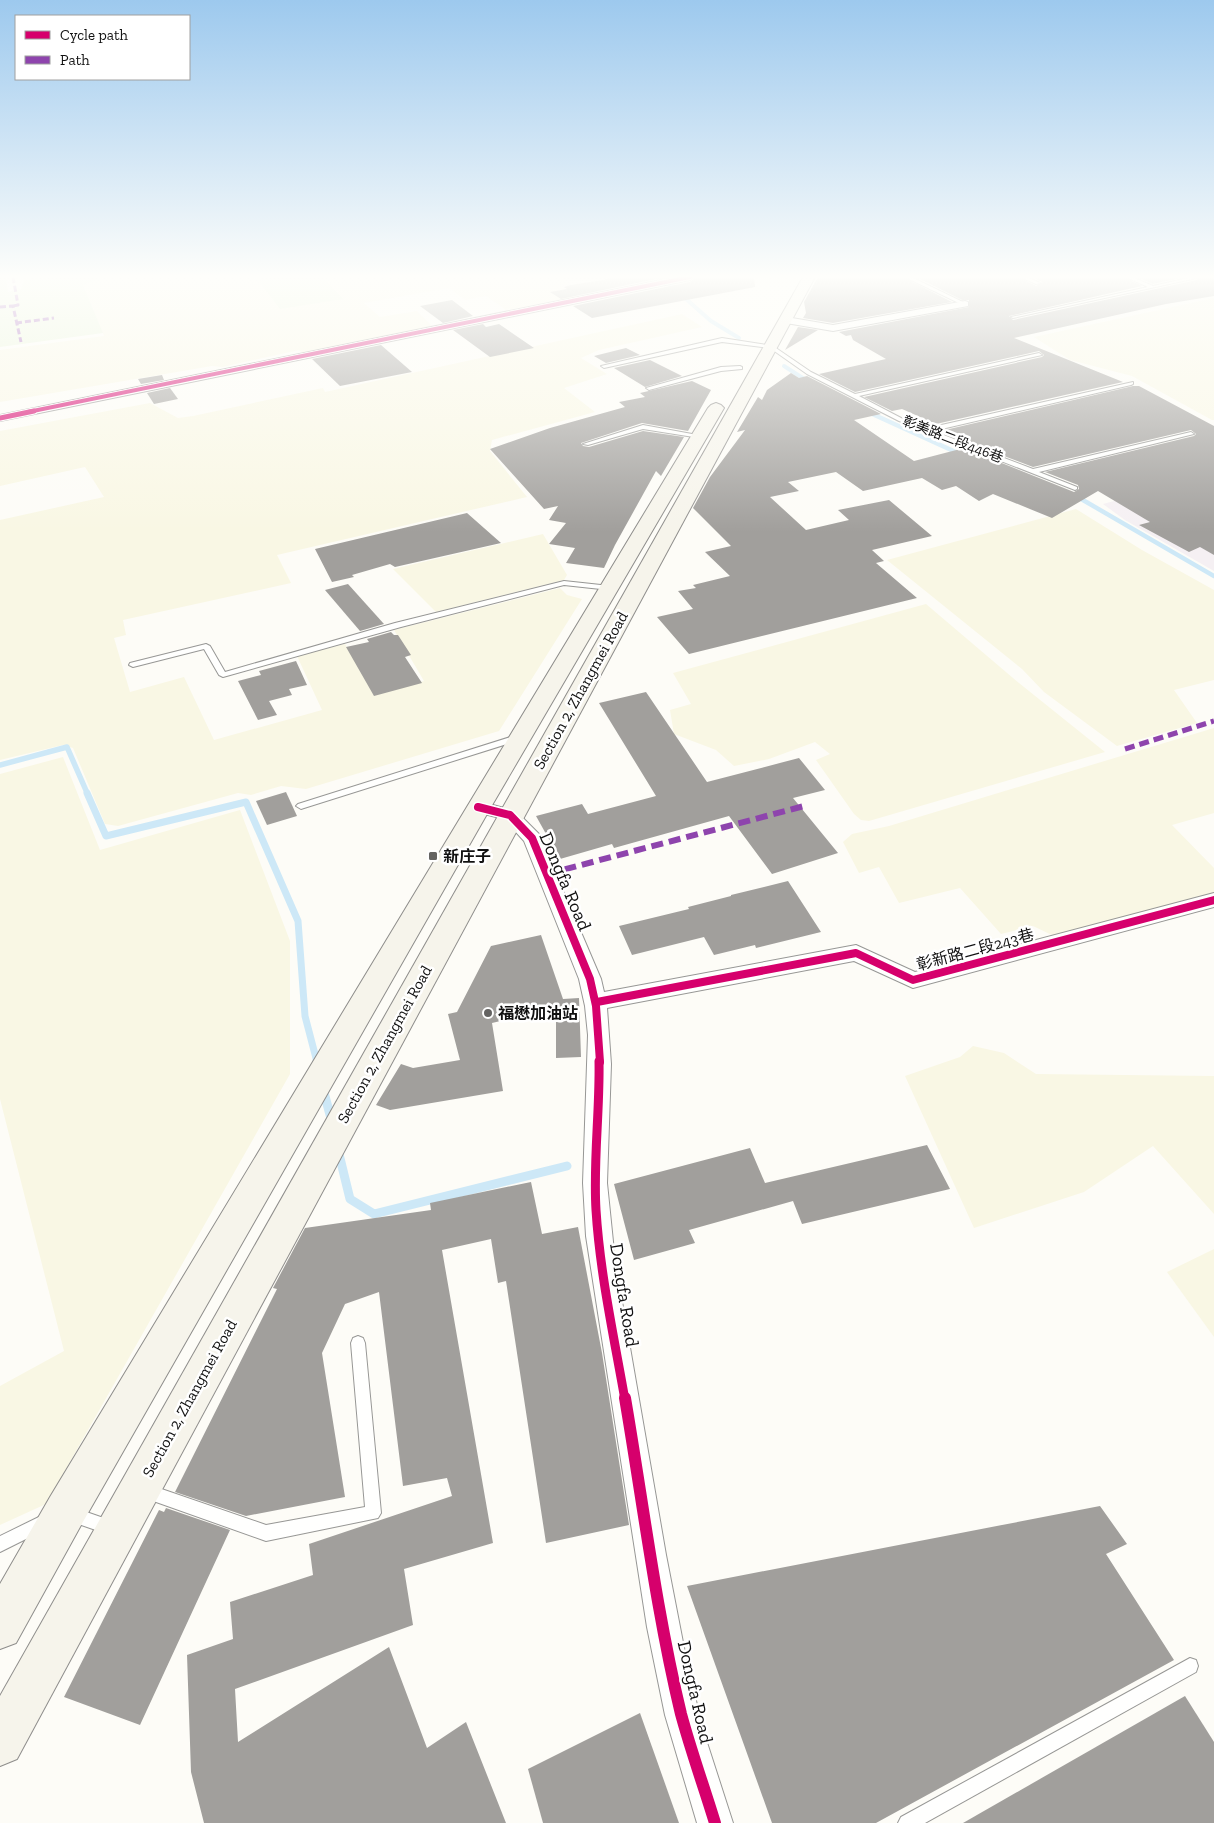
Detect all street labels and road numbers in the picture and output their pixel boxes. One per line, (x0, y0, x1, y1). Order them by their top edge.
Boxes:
street label: 彰美路二段446巷 (900, 412, 1006, 466)
street label: Section 2, Zhangmei Road (529, 608, 632, 773)
street label: Dongfa Road (534, 828, 597, 934)
street label: 彰新路二段243巷 (914, 925, 1036, 974)
street label: Section 2, Zhangmei Road (333, 962, 436, 1127)
street label: Dongfa Road (605, 1242, 644, 1349)
street label: Section 2, Zhangmei Road (138, 1316, 241, 1481)
street label: Dongfa Road (673, 1638, 719, 1746)

